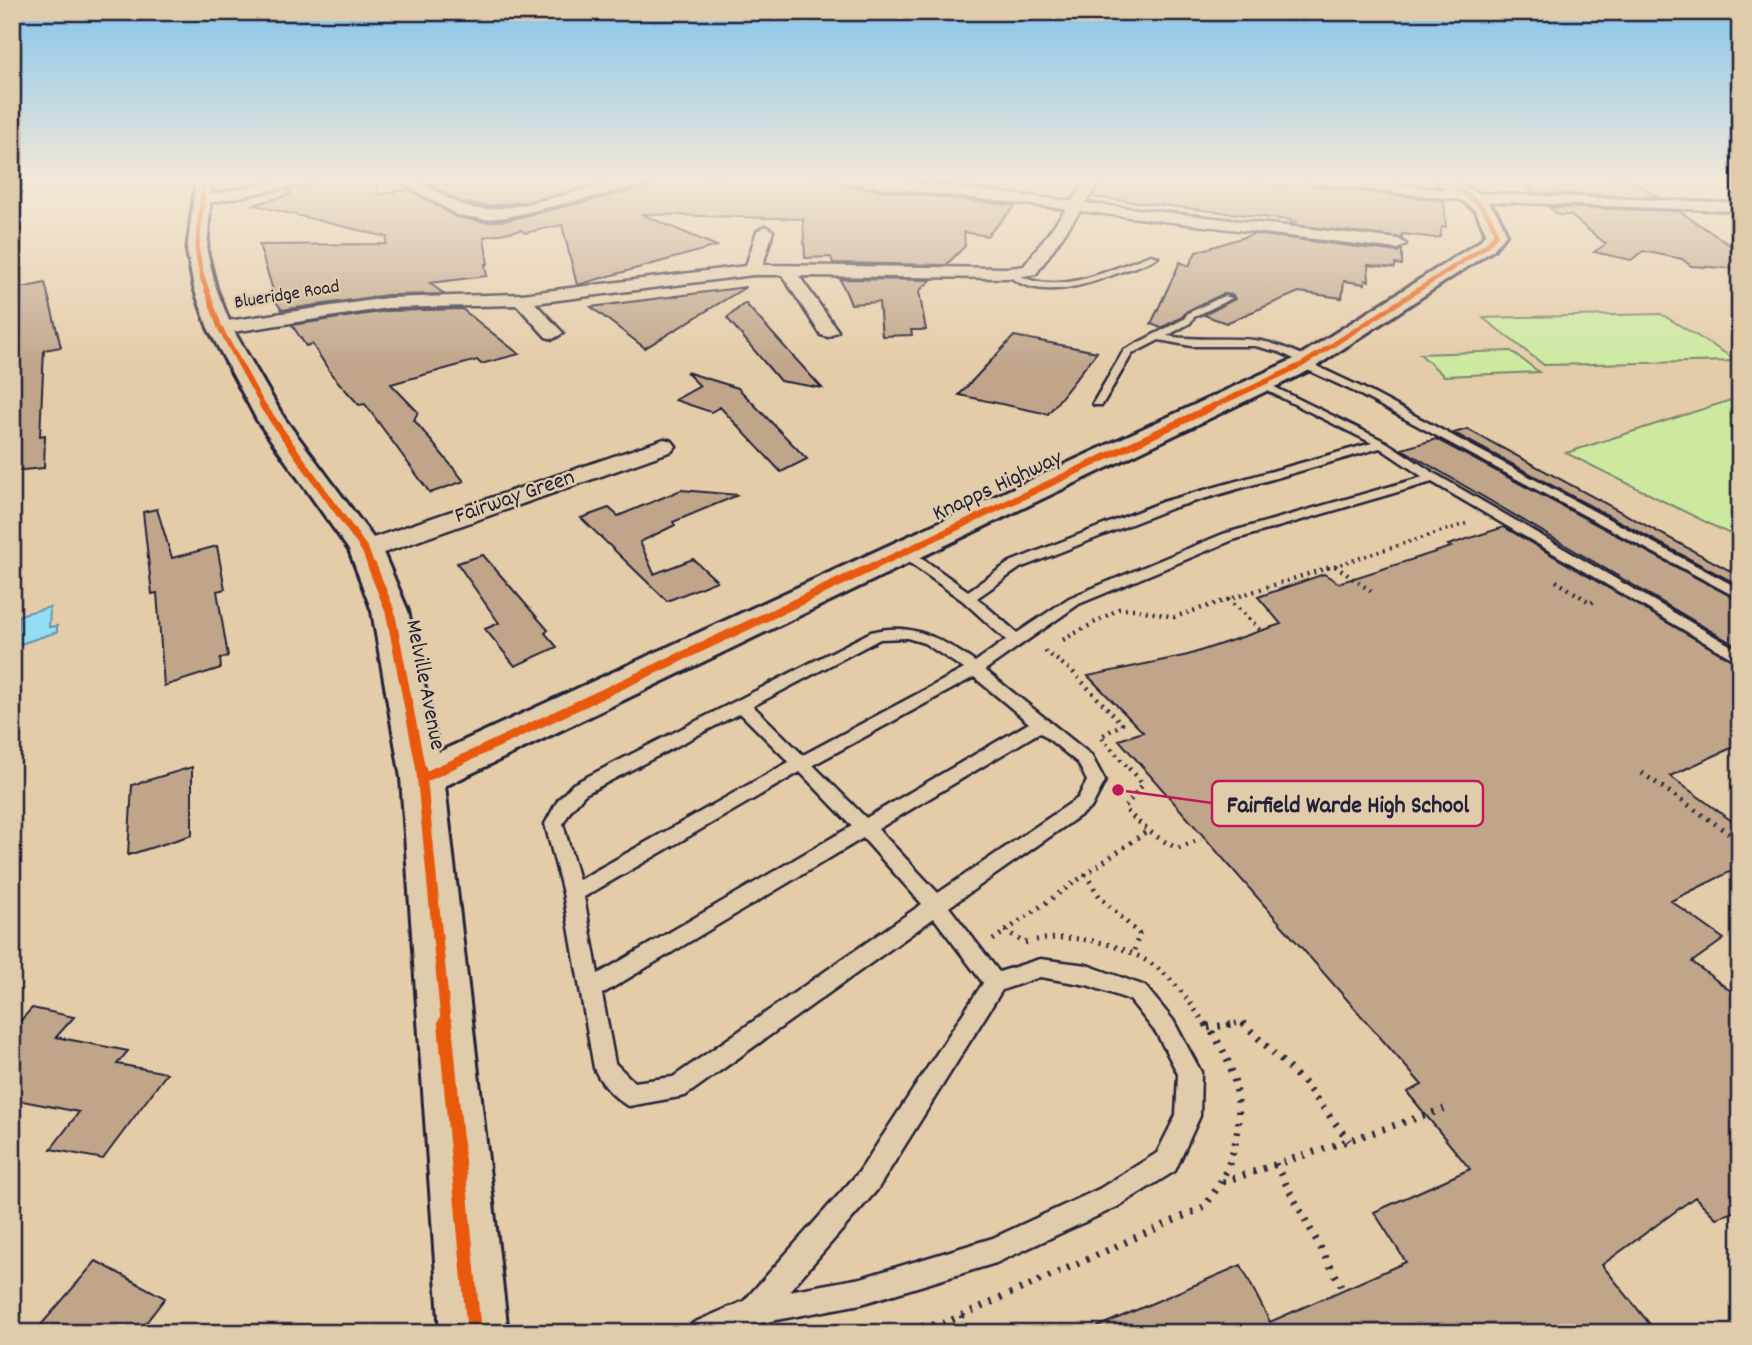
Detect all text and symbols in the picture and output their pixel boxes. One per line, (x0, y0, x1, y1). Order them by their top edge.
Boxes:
street label: Blueridge Road (233, 274, 341, 318)
street label: Knapps Highway (928, 442, 1069, 531)
street label: Fairway Green (451, 462, 579, 534)
street label: Melville Avenue (395, 617, 453, 753)
callout: Fairfield Warde High School (1212, 781, 1483, 826)
text: Fairfield Warde High School (1227, 790, 1470, 824)

